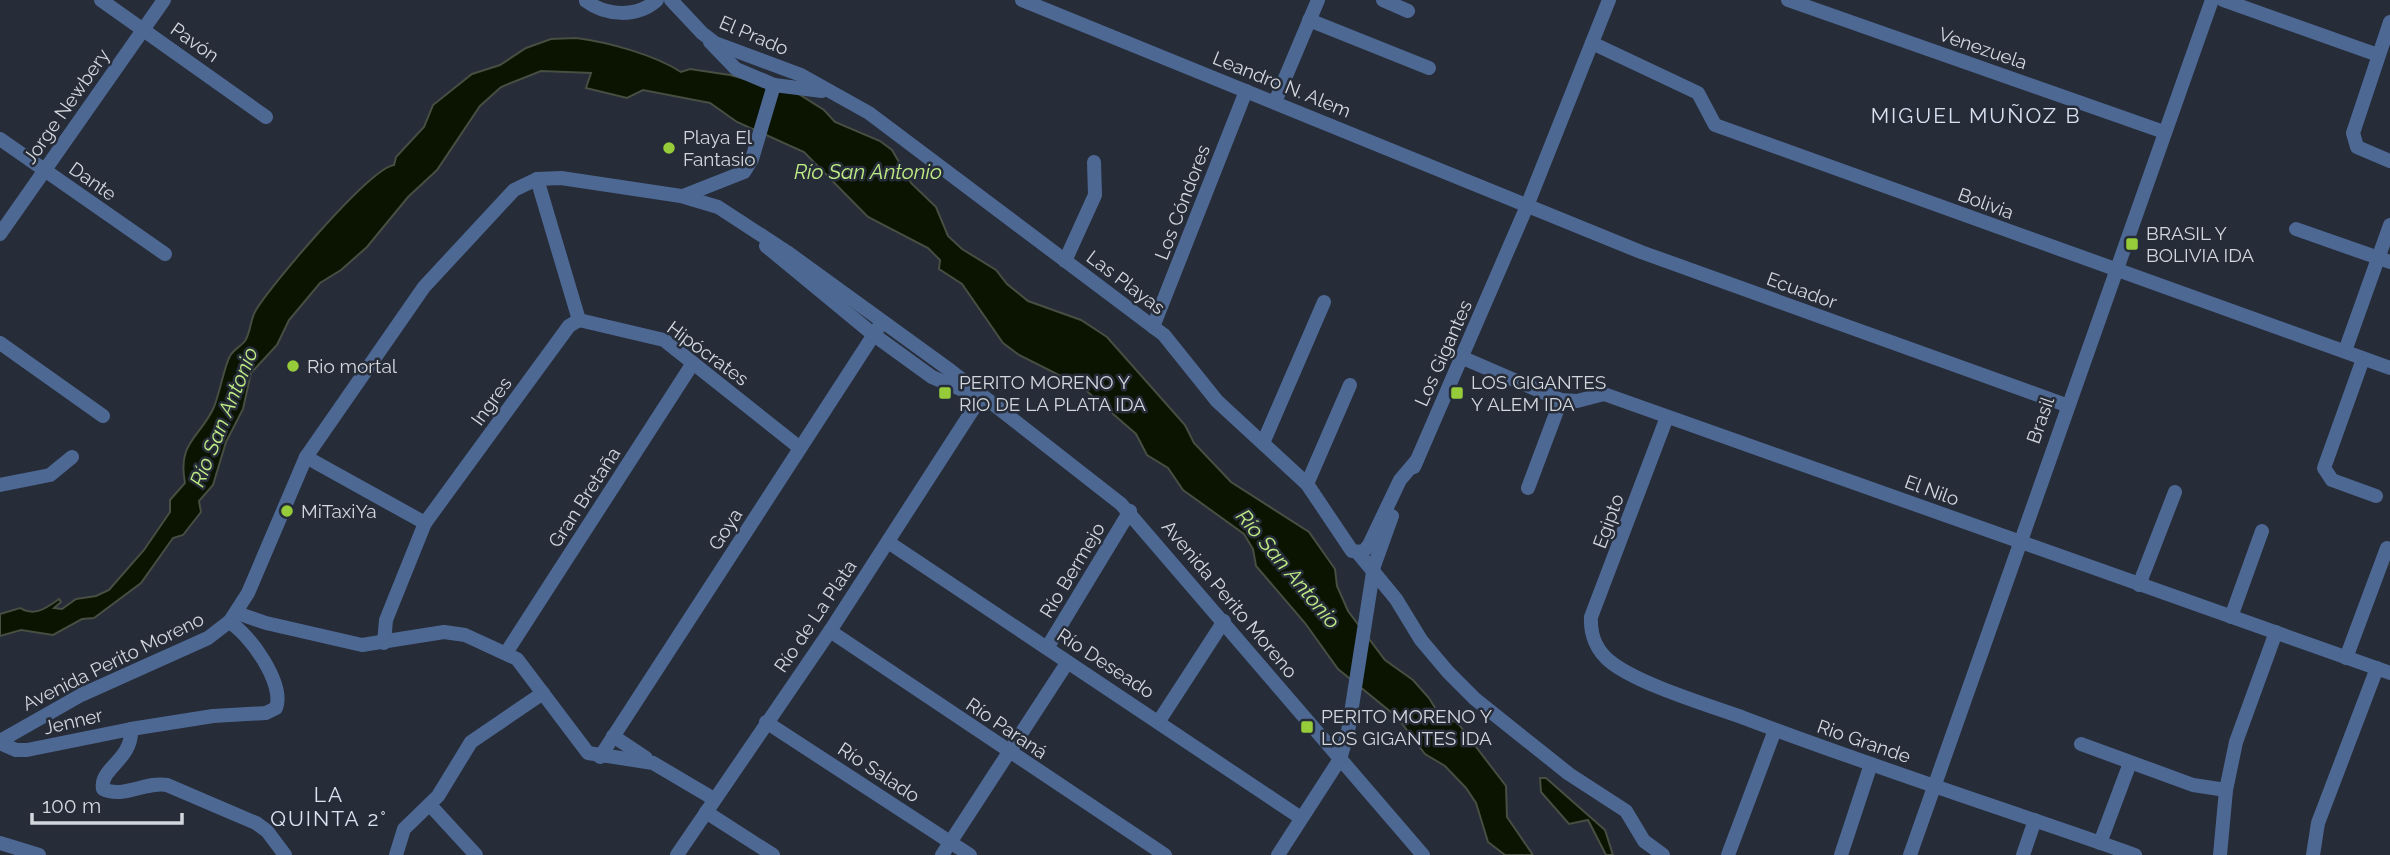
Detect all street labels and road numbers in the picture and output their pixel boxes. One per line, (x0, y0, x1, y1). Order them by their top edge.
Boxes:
street label: El Prado (716, 11, 792, 59)
street label: Pavón (167, 18, 223, 66)
street label: Venezuela (1936, 23, 2030, 73)
street label: Jorge Newbery (18, 44, 114, 168)
street label: Leandro N. Alem (1210, 46, 1354, 122)
street label: Los Cóndores (1150, 141, 1214, 263)
street label: Dante (65, 157, 121, 205)
street label: Bolivia (1955, 183, 2017, 223)
street label: Las Playas (1083, 246, 1169, 318)
street label: Ecuador (1764, 267, 1840, 313)
street label: Los Gigantes (1410, 297, 1476, 409)
street label: Hipócrates (663, 316, 753, 390)
street label: Ingres (466, 373, 516, 429)
street label: Brasil (2022, 393, 2059, 446)
street label: Gran Bretaña (544, 443, 624, 551)
street label: El Nilo (1902, 470, 1962, 510)
street label: Egipto (1588, 491, 1628, 551)
street label: Goya (704, 504, 746, 554)
street label: Avenida Perito Moreno (1158, 516, 1302, 682)
street label: Río Bermejo (1035, 518, 1109, 622)
street label: Río de La Plata (769, 556, 861, 676)
street label: Avenida Perito Moreno (19, 607, 207, 715)
street label: Río Deseado (1053, 624, 1159, 702)
street label: Río Paraná (962, 693, 1052, 763)
street label: Jenner (41, 703, 105, 738)
street label: Rio Grande (1814, 715, 1914, 767)
street label: Río Salado (834, 737, 924, 807)

